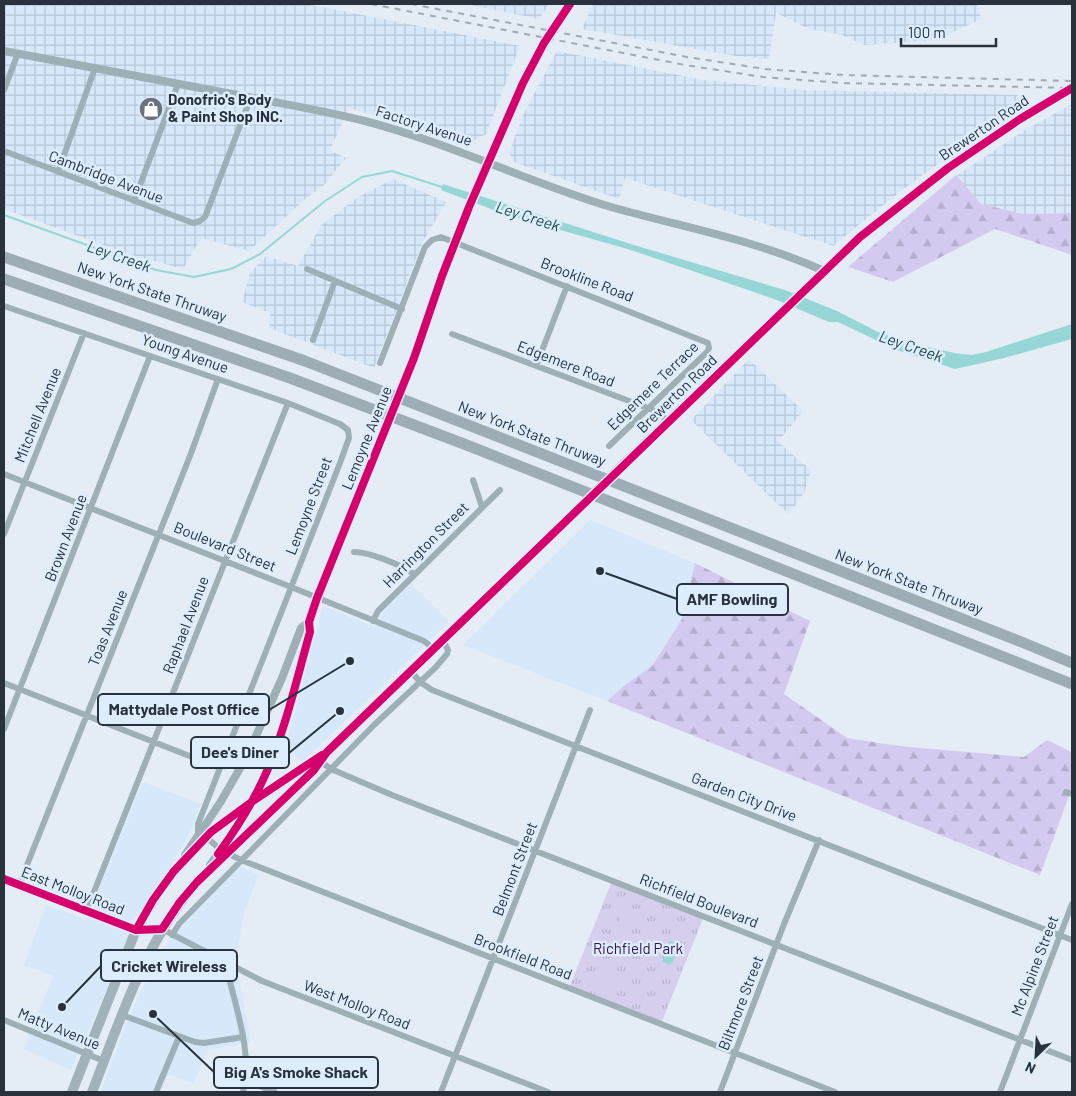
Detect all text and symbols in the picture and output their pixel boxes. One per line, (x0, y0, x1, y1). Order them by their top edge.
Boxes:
scale bar (901, 15, 996, 47)
text: 100 m (908, 23, 946, 41)
place label: Donofrio's Body & Paint Shop INC. (168, 90, 283, 125)
street label: Brewerton Road (935, 90, 1032, 164)
shop icon: Donofrio's Body & Paint Shop INC. (138, 96, 164, 122)
street label: Factory Avenue (374, 101, 475, 149)
street label: Cambridge Avenue (46, 146, 166, 206)
water label: Ley Creek (494, 196, 563, 235)
water label: Ley Creek (85, 236, 154, 275)
street label: Brookline Road (538, 253, 636, 305)
street label: New York State Thruway (75, 257, 229, 325)
water label: Ley Creek (877, 326, 946, 365)
street label: Young Avenue (140, 330, 231, 376)
street label: Edgemere Road (515, 336, 618, 390)
street label: Edgemere Terrace (603, 337, 702, 433)
street label: Brewerton Road (632, 351, 720, 436)
street label: Mitchell Avenue (10, 364, 64, 465)
street label: Lemoyne Avenue (337, 383, 395, 492)
street label: New York State Thruway (456, 397, 609, 470)
street label: Lemoyne Street (281, 454, 335, 557)
street label: Brown Avenue (40, 491, 90, 584)
street label: Harrington Street (379, 498, 472, 591)
street label: Boulevard Street (171, 517, 279, 575)
street label: New York State Thruway (833, 545, 986, 618)
street label: Raphael Avenue (158, 573, 212, 676)
callout: AMF Bowling (677, 584, 788, 615)
street label: Toas Avenue (84, 587, 131, 669)
text: AMF Bowling (687, 589, 778, 608)
callout: Mattydale Post Office (98, 694, 269, 725)
text: Mattydale Post Office (109, 699, 260, 718)
callout: Dee's Diner (191, 737, 289, 768)
text: Dee's Diner (201, 742, 279, 761)
street label: Garden City Drive (689, 768, 799, 824)
street label: Belmont Street (488, 819, 540, 918)
street label: East Molloy Road (19, 862, 128, 918)
street label: Richfield Boulevard (637, 869, 761, 931)
street label: Mc Alpine Street (1007, 913, 1061, 1018)
street label: Brookfield Road (472, 929, 575, 983)
park label: Richfield Park (593, 939, 684, 957)
callout: Cricket Wireless (101, 950, 237, 981)
street label: Biltmore Street (714, 953, 766, 1053)
text: Cricket Wireless (111, 956, 227, 975)
street label: West Molloy Road (302, 975, 413, 1033)
street label: Matty Avenue (16, 1003, 103, 1053)
north arrow (1011, 1031, 1061, 1081)
callout: Big A's Smoke Shack (214, 1057, 378, 1088)
text: N (1022, 1059, 1038, 1078)
text: Big A's Smoke Shack (224, 1062, 369, 1081)

